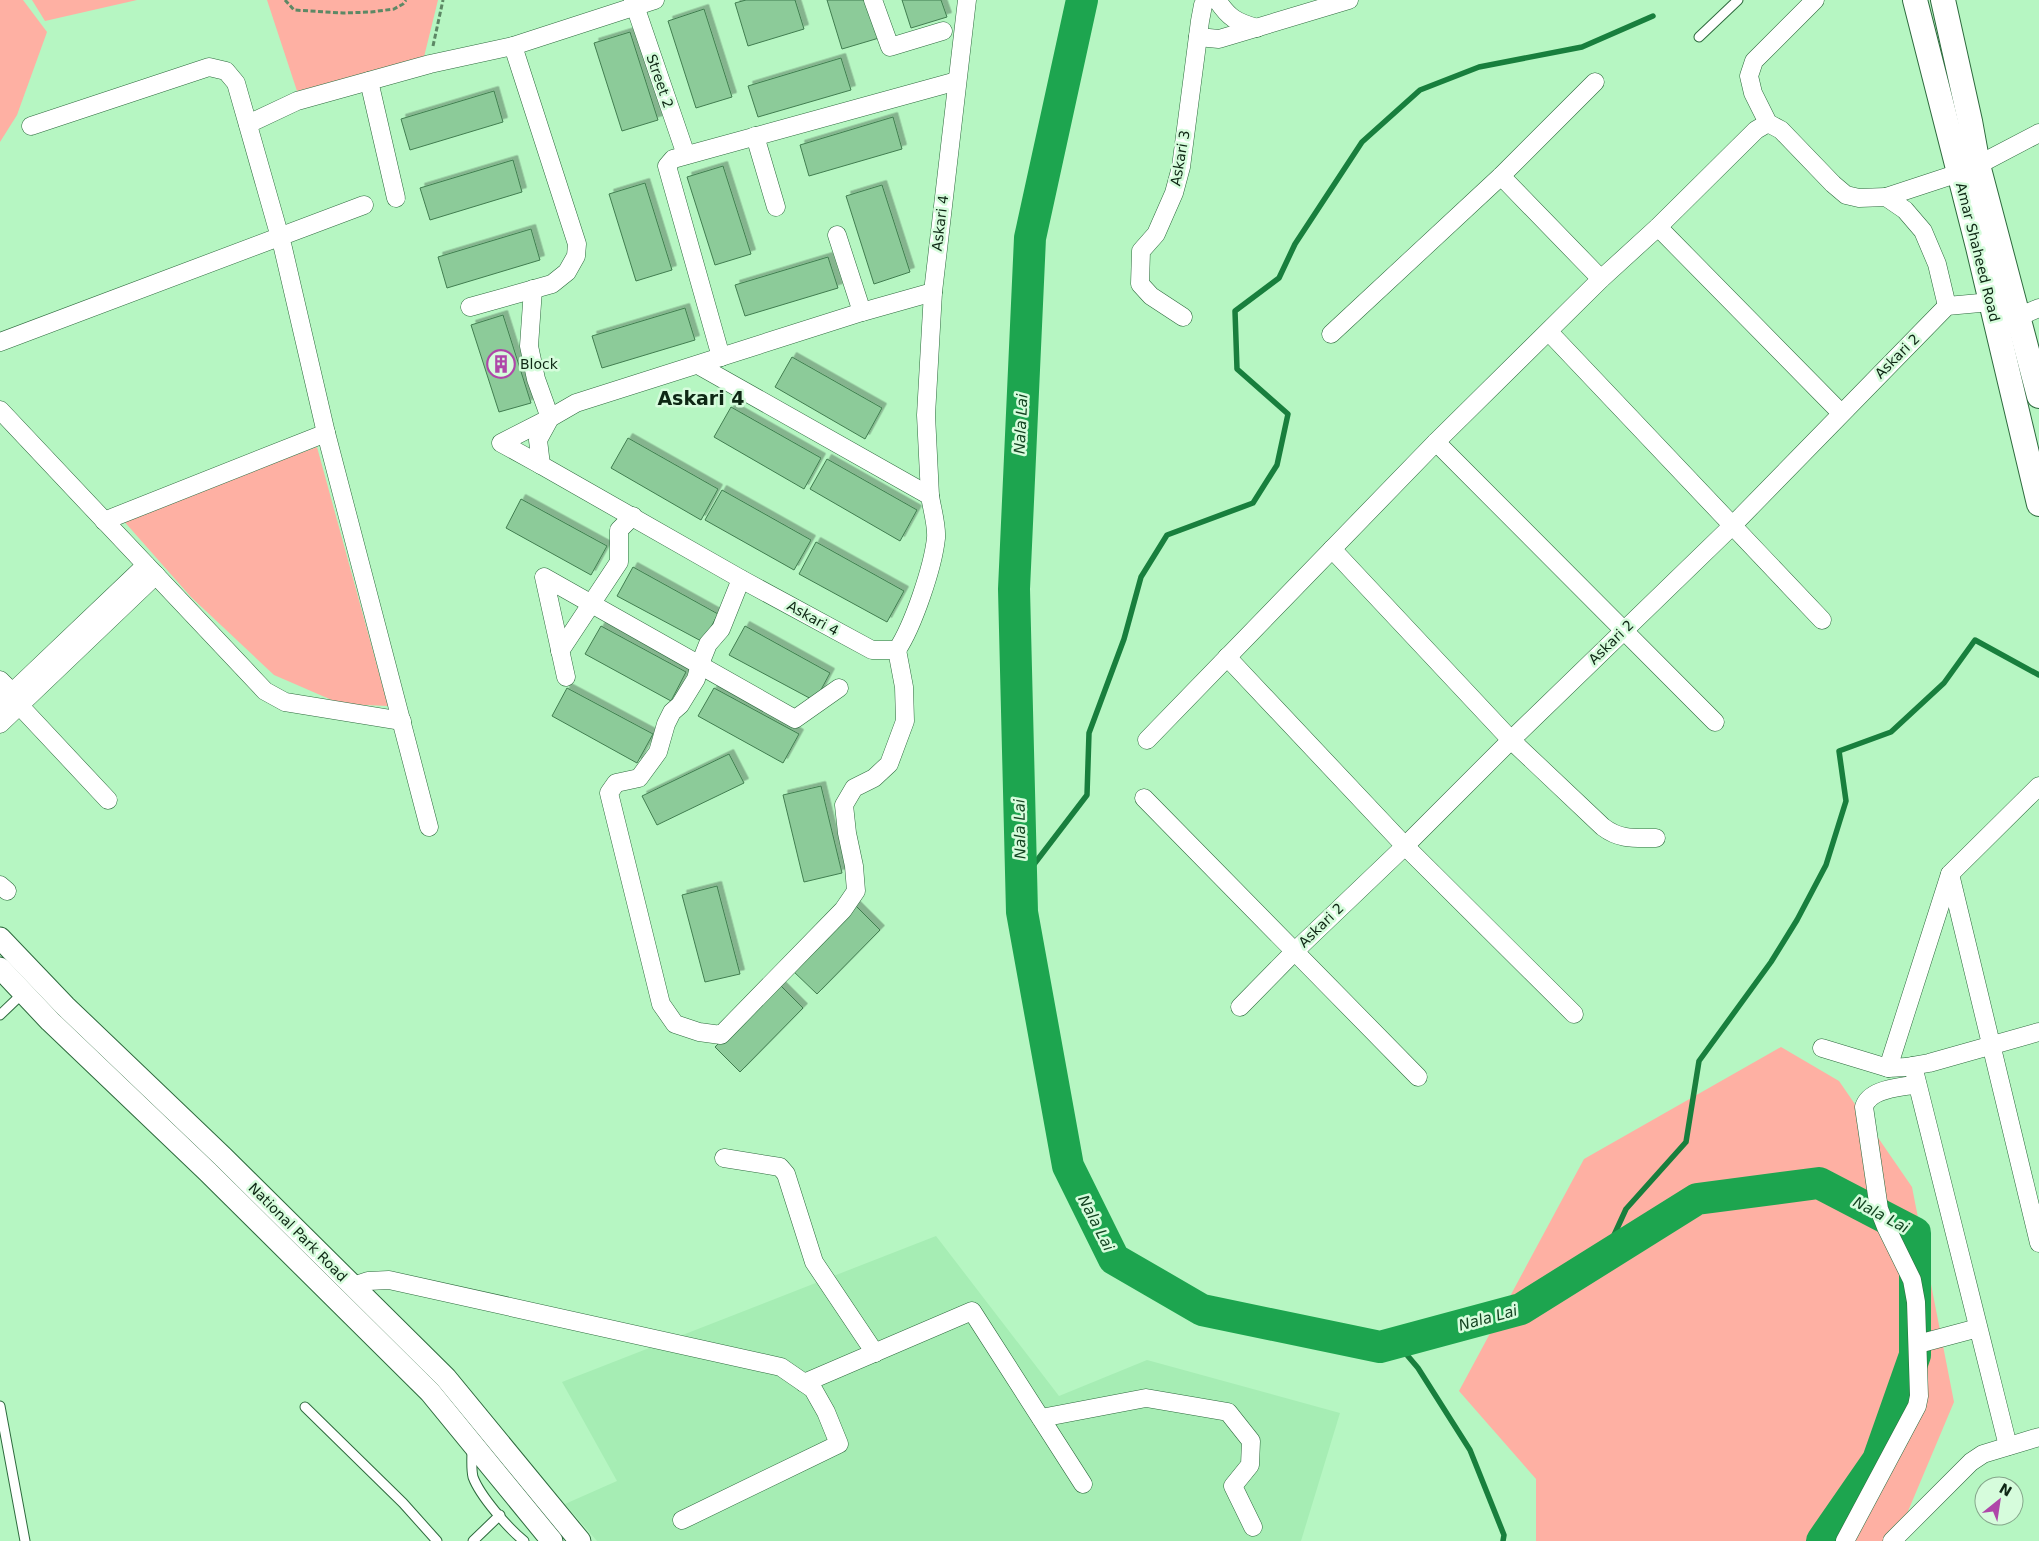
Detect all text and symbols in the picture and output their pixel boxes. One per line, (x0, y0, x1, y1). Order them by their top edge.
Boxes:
street label: Street 2 (643, 52, 677, 110)
street label: Askari 3 (1167, 129, 1193, 187)
street label: Amar Shaheed Road (1953, 181, 2003, 323)
street label: Askari 4 (929, 194, 951, 252)
street label: Askari 2 (1871, 330, 1923, 382)
building icon: Block (486, 349, 516, 379)
place label: Block (520, 356, 559, 372)
district label: Askari 4 (657, 387, 745, 409)
water label: Nala Lai (1010, 393, 1032, 455)
street label: Askari 4 (784, 597, 842, 639)
street label: Askari 2 (1585, 617, 1637, 667)
water label: Nala Lai (1010, 798, 1030, 859)
street label: Askari 2 (1295, 900, 1347, 950)
street label: National Park Road (245, 1179, 351, 1285)
water label: Nala Lai (1074, 1192, 1118, 1255)
water label: Nala Lai (1850, 1193, 1913, 1237)
water label: Nala Lai (1457, 1301, 1520, 1334)
north arrow (1974, 1476, 2024, 1526)
text: N (1996, 1480, 2015, 1500)

